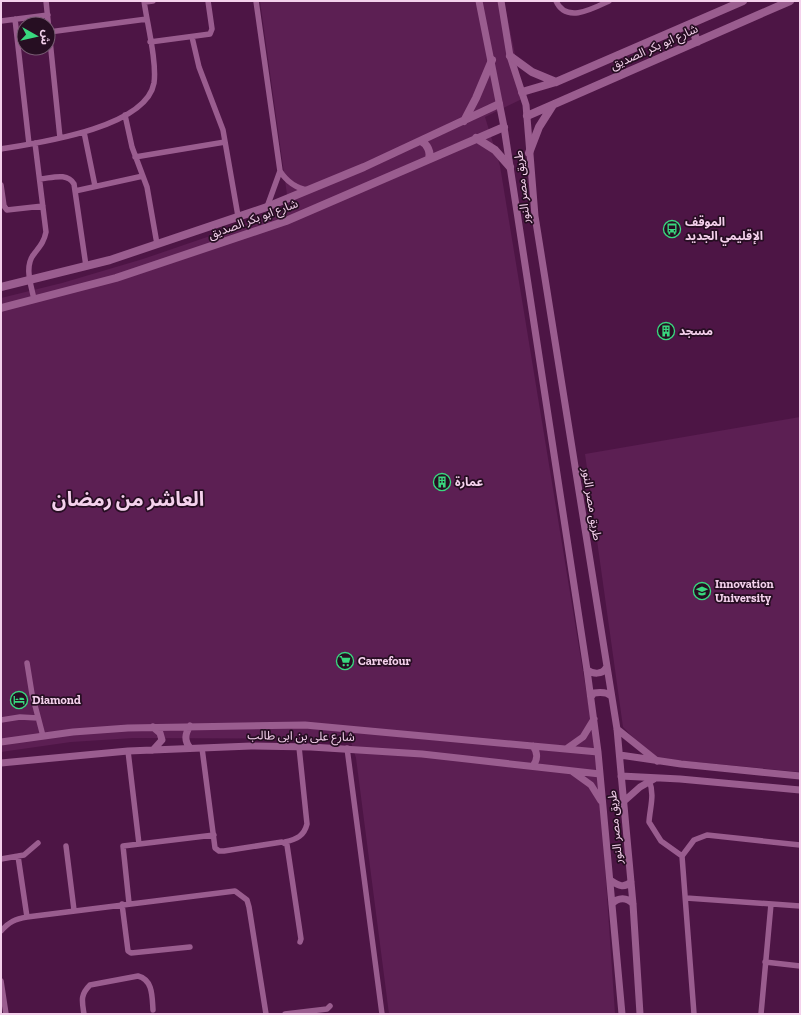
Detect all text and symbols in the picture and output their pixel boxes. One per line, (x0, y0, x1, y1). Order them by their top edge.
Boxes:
north arrow (16, 16, 56, 56)
street label: شارع ابو بكر الصديق (608, 21, 701, 74)
text: ش (38, 29, 53, 46)
street label: طريق مصر النور (511, 149, 534, 225)
street label: شارع ابو بكر الصديق (206, 196, 300, 244)
place label: الموقف الإقليمي الجديد (685, 215, 763, 246)
bus stop icon: الموقف الإقليمي الجديد (662, 219, 682, 239)
building icon: مسجد (656, 321, 676, 341)
place label: مسجد (679, 324, 713, 338)
street label: طريق مصر النور (578, 465, 605, 542)
building icon: عمارة (432, 472, 452, 492)
place label: عمارة (455, 475, 483, 489)
district label: العاشر من رمضان (52, 487, 204, 511)
place label: Innovation University (715, 577, 774, 605)
school or university icon: Innovation University (692, 581, 712, 601)
supermarket icon: Carrefour (335, 651, 355, 671)
place label: Carrefour (358, 654, 412, 668)
hotel icon: Diamond (9, 690, 29, 710)
place label: Diamond (32, 693, 81, 707)
street label: شارع على بن ابى طالب (247, 728, 355, 746)
street label: طريق مصر النور (605, 790, 626, 865)

